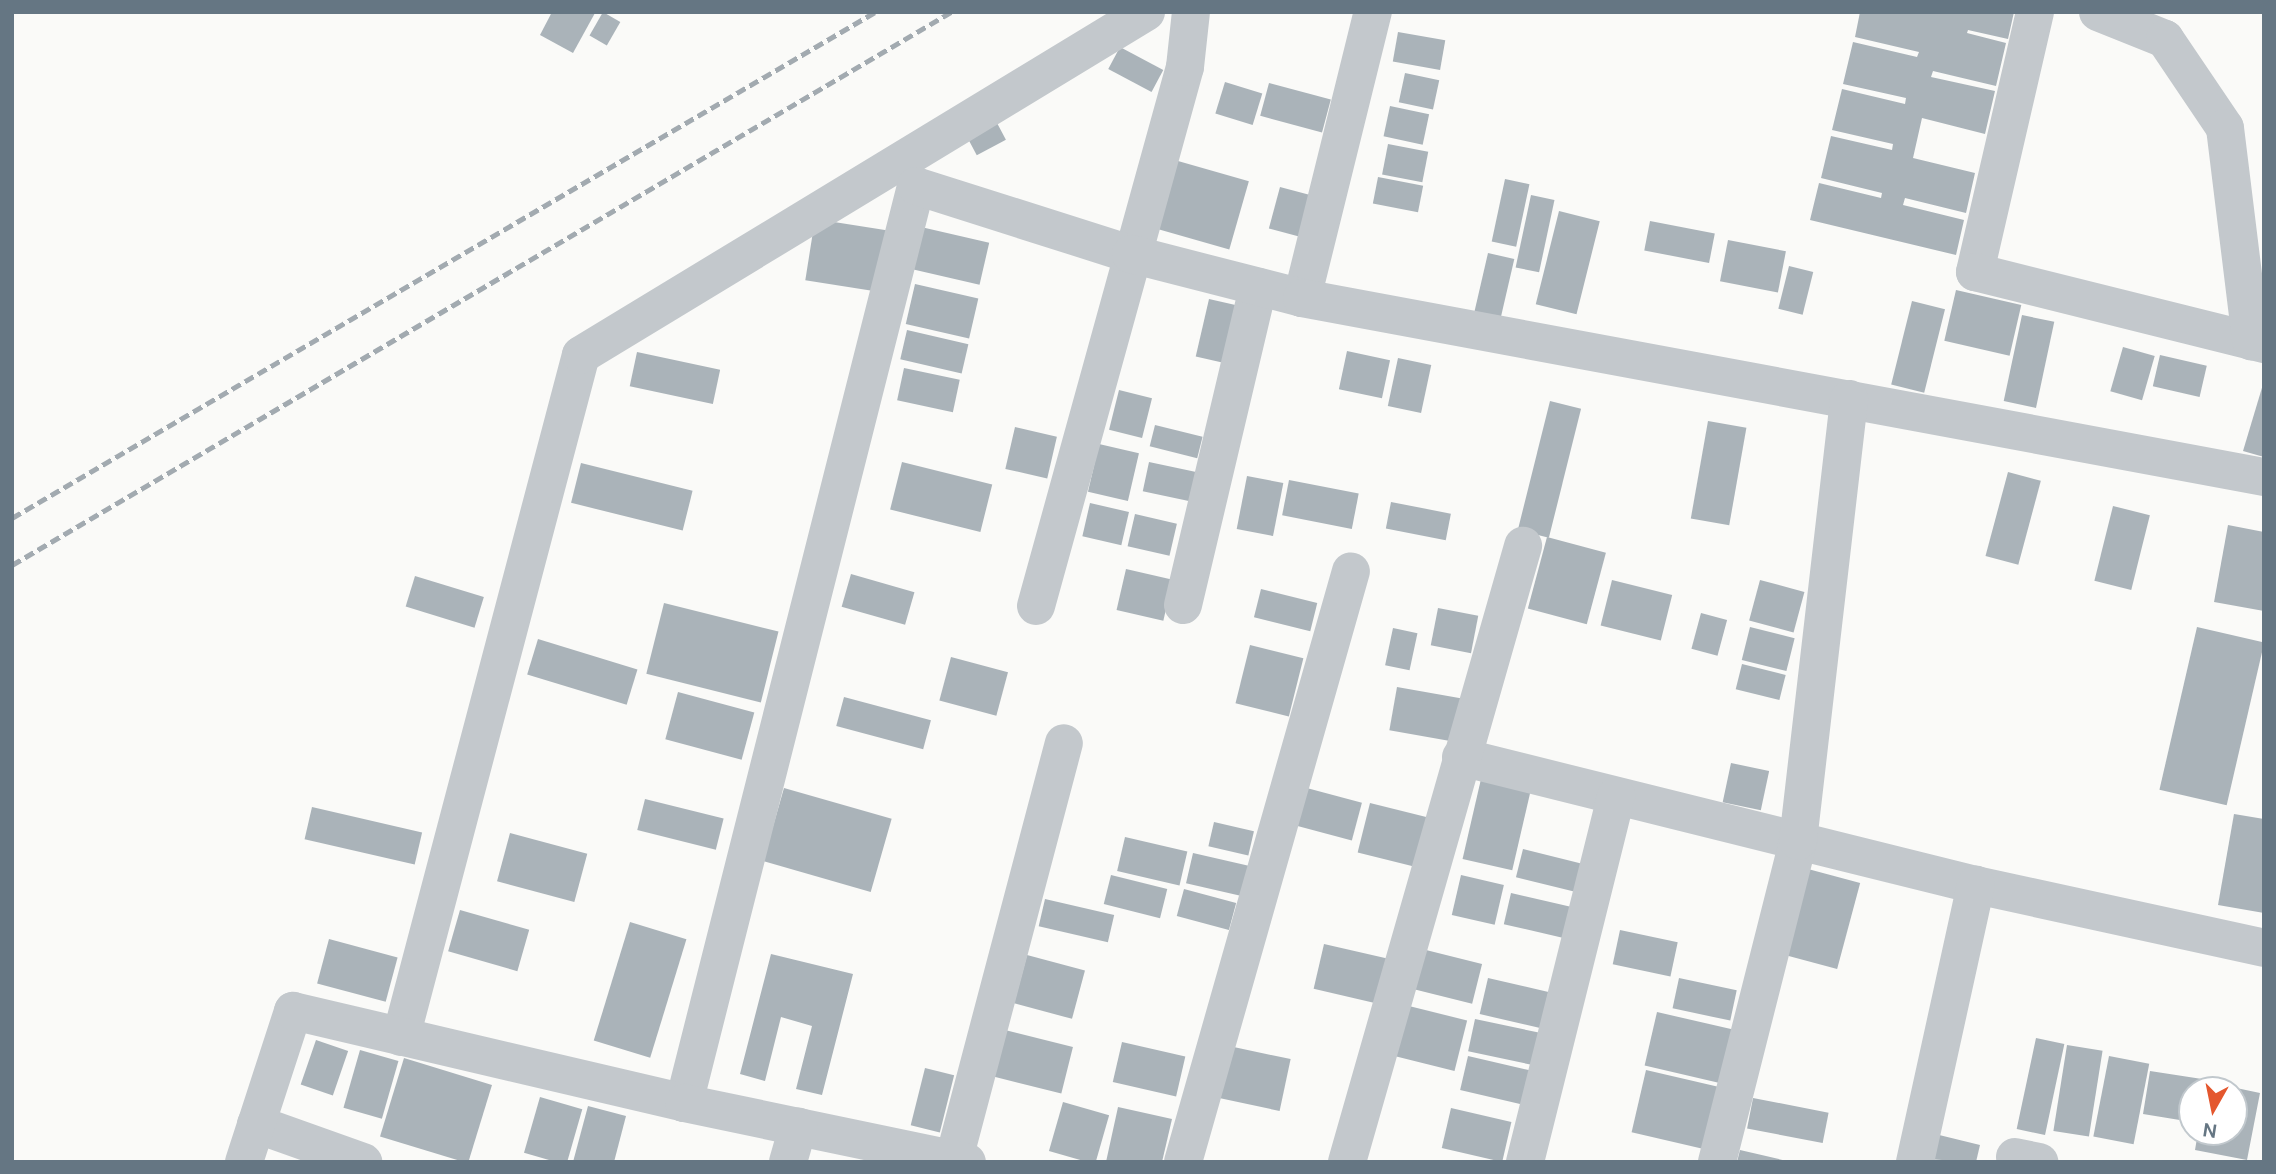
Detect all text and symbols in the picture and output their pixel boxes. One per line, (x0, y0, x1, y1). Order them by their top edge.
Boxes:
north arrow (2178, 1076, 2248, 1146)
text: N (2201, 1117, 2219, 1144)

